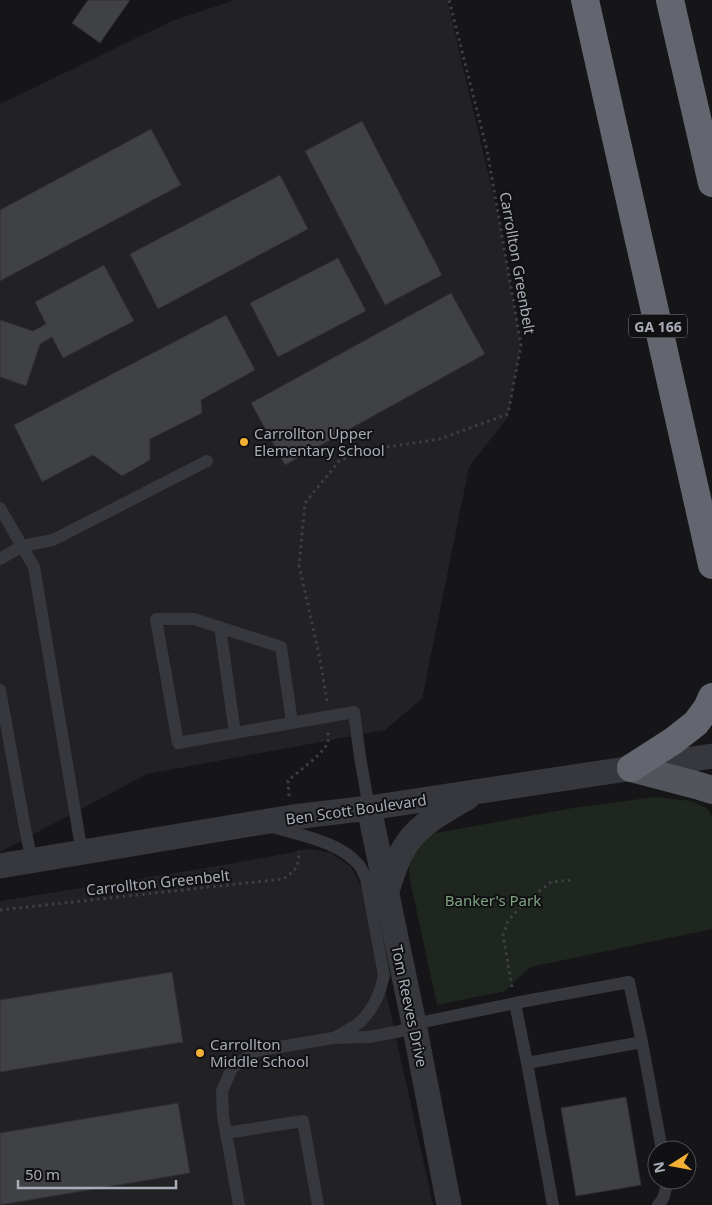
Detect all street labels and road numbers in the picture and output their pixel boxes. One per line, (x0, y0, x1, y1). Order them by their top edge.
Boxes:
street label: Carrollton Greenbelt (496, 190, 540, 336)
road number: GA 166 (629, 314, 687, 338)
street label: Ben Scott Boulevard (284, 789, 428, 829)
street label: Carrollton Greenbelt (85, 864, 231, 899)
street label: Tom Reeves Drive (387, 943, 433, 1069)

